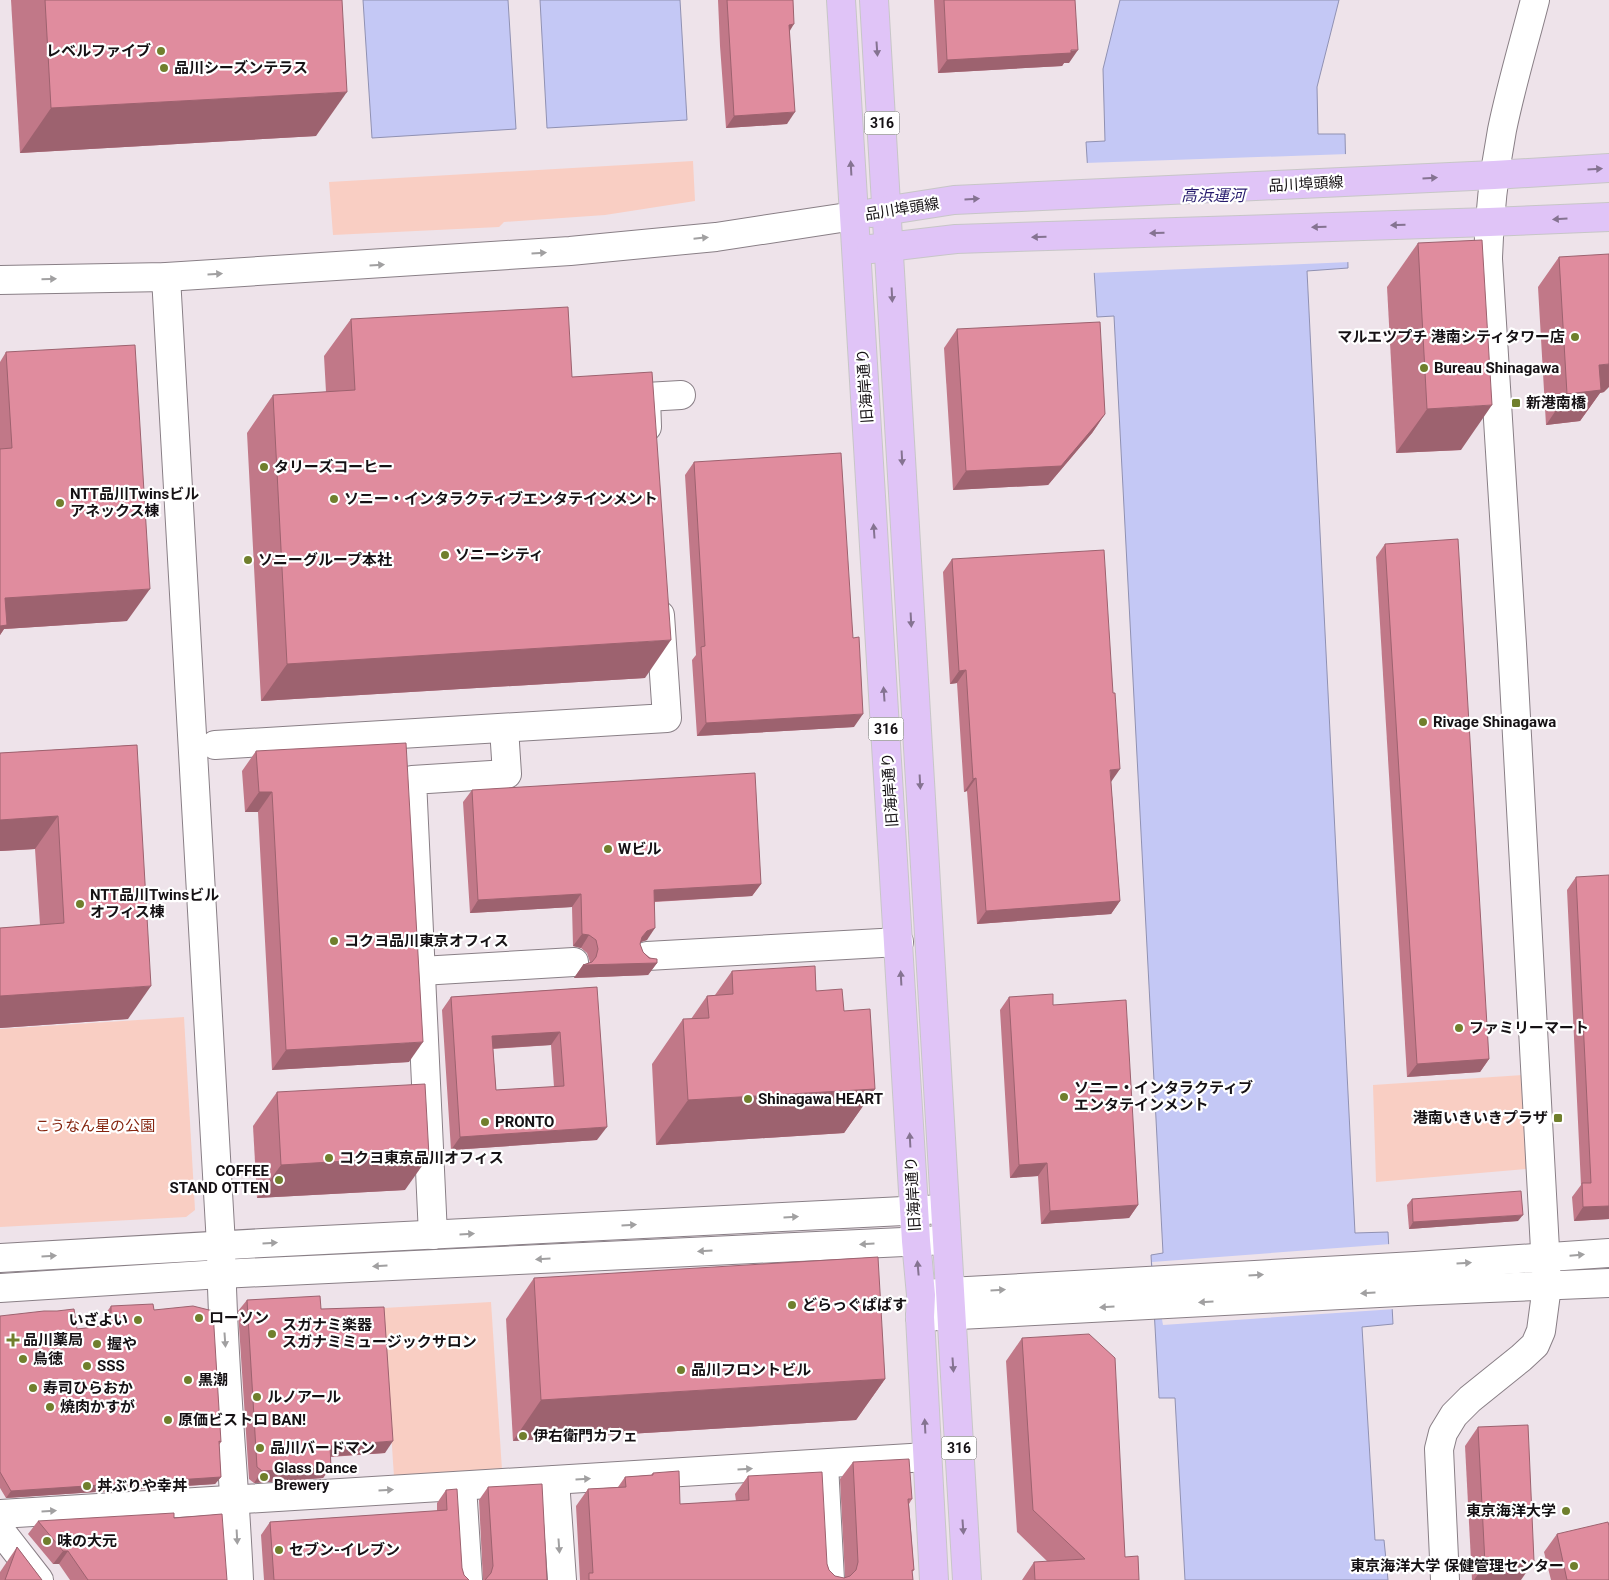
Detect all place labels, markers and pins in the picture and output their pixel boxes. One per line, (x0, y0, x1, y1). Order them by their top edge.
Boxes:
place label: レベルファイブ (46, 42, 151, 60)
marker: レベルファイブ (155, 45, 167, 57)
place label: 品川シーズンテラス (174, 59, 308, 77)
marker: 品川シーズンテラス (158, 62, 170, 74)
place label: マルエツプチ 港南シティタワー店 (1337, 328, 1565, 346)
marker: マルエツプチ 港南シティタワー店 (1569, 331, 1581, 343)
place label: Bureau Shinagawa (1434, 359, 1559, 377)
marker: Bureau Shinagawa (1418, 362, 1430, 374)
place label: 新港南橋 (1526, 394, 1587, 412)
marker: 新港南橋 (1510, 397, 1522, 409)
place label: タリーズコーヒー (274, 458, 393, 476)
marker: タリーズコーヒー (258, 461, 270, 473)
place label: NTT品川Twinsビル アネックス棟 (70, 485, 199, 520)
place label: ソニー・インタラクティブエンタテインメント (344, 490, 658, 508)
marker: ソニー・インタラクティブエンタテインメント (328, 493, 340, 505)
marker: NTT品川Twinsビル アネックス棟 (54, 497, 66, 509)
place label: ソニーシティ (455, 546, 544, 564)
marker: ソニーシティ (439, 549, 451, 561)
place label: ソニーグループ本社 (258, 551, 392, 569)
marker: ソニーグループ本社 (242, 554, 254, 566)
place label: Rivage Shinagawa (1433, 713, 1556, 731)
marker: Rivage Shinagawa (1417, 716, 1429, 728)
place label: Wビル (618, 840, 661, 858)
marker: Wビル (602, 843, 614, 855)
place label: NTT品川Twinsビル オフィス棟 (90, 886, 219, 921)
marker: NTT品川Twinsビル オフィス棟 (74, 898, 86, 910)
place label: コクヨ品川東京オフィス (344, 932, 509, 950)
marker: コクヨ品川東京オフィス (328, 935, 340, 947)
place label: ファミリーマート (1469, 1019, 1589, 1037)
marker: ファミリーマート (1453, 1022, 1465, 1034)
place label: ソニー・インタラクティブ エンタテインメント (1074, 1079, 1253, 1114)
place label: Shinagawa HEART (758, 1090, 883, 1108)
marker: ソニー・インタラクティブ エンタテインメント (1058, 1091, 1070, 1103)
marker: Shinagawa HEART (742, 1093, 754, 1105)
place label: 港南いきいきプラザ (1413, 1109, 1548, 1127)
marker: 港南いきいきプラザ (1552, 1112, 1564, 1124)
place label: PRONTO (495, 1113, 554, 1131)
marker: PRONTO (479, 1116, 491, 1128)
place label: コクヨ東京品川オフィス (339, 1149, 504, 1167)
marker: コクヨ東京品川オフィス (323, 1152, 335, 1164)
place label: COFFEE STAND OTTEN (170, 1162, 270, 1197)
marker: COFFEE STAND OTTEN (273, 1174, 285, 1186)
place label: どらっぐぱぱす (802, 1296, 907, 1314)
marker: どらっぐぱぱす (786, 1299, 798, 1311)
place label: ローソン (209, 1309, 269, 1327)
place label: いざよい (69, 1311, 128, 1329)
marker: ローソン (193, 1312, 205, 1324)
marker: いざよい (132, 1314, 144, 1326)
place label: スガナミ楽器 スガナミミュージックサロン (282, 1316, 477, 1351)
marker: スガナミ楽器 スガナミミュージックサロン (266, 1328, 278, 1340)
place label: 品川薬局 (23, 1331, 83, 1349)
marker: 品川薬局 (7, 1334, 19, 1346)
place label: 握や (107, 1335, 137, 1353)
marker: 握や (91, 1338, 103, 1350)
place label: 鳥徳 (33, 1350, 63, 1368)
marker: 鳥徳 (17, 1353, 29, 1365)
place label: SSS (97, 1357, 125, 1375)
marker: SSS (81, 1360, 93, 1372)
place label: 品川フロントビル (691, 1361, 811, 1379)
marker: 品川フロントビル (675, 1364, 687, 1376)
place label: 黒潮 (198, 1371, 228, 1389)
marker: 黒潮 (182, 1374, 194, 1386)
place label: 寿司ひらおか (43, 1379, 133, 1397)
marker: 寿司ひらおか (27, 1382, 39, 1394)
place label: ルノアール (267, 1388, 341, 1406)
marker: ルノアール (251, 1391, 263, 1403)
place label: 焼肉かすが (60, 1398, 135, 1416)
marker: 焼肉かすが (44, 1401, 56, 1413)
place label: 原価ビストロ BAN! (178, 1411, 306, 1429)
marker: 原価ビストロ BAN! (162, 1414, 174, 1426)
place label: 伊右衛門カフェ (533, 1427, 638, 1445)
marker: 伊右衛門カフェ (517, 1430, 529, 1442)
place label: 品川バードマン (270, 1439, 375, 1457)
marker: 品川バードマン (254, 1442, 266, 1454)
place label: Glass Dance Brewery (274, 1459, 357, 1494)
marker: Glass Dance Brewery (258, 1471, 270, 1483)
place label: 丼ぶりや幸丼 (97, 1477, 187, 1495)
marker: 丼ぶりや幸丼 (81, 1480, 93, 1492)
place label: 東京海洋大学 (1466, 1502, 1556, 1520)
marker: 東京海洋大学 (1560, 1505, 1572, 1517)
place label: 味の大元 (57, 1532, 117, 1550)
marker: 味の大元 (41, 1535, 53, 1547)
place label: セブン-イレブン (289, 1541, 400, 1559)
marker: セブン-イレブン (273, 1544, 285, 1556)
place label: 東京海洋大学 保健管理センター (1350, 1557, 1564, 1575)
marker: 東京海洋大学 保健管理センター (1568, 1560, 1580, 1572)

